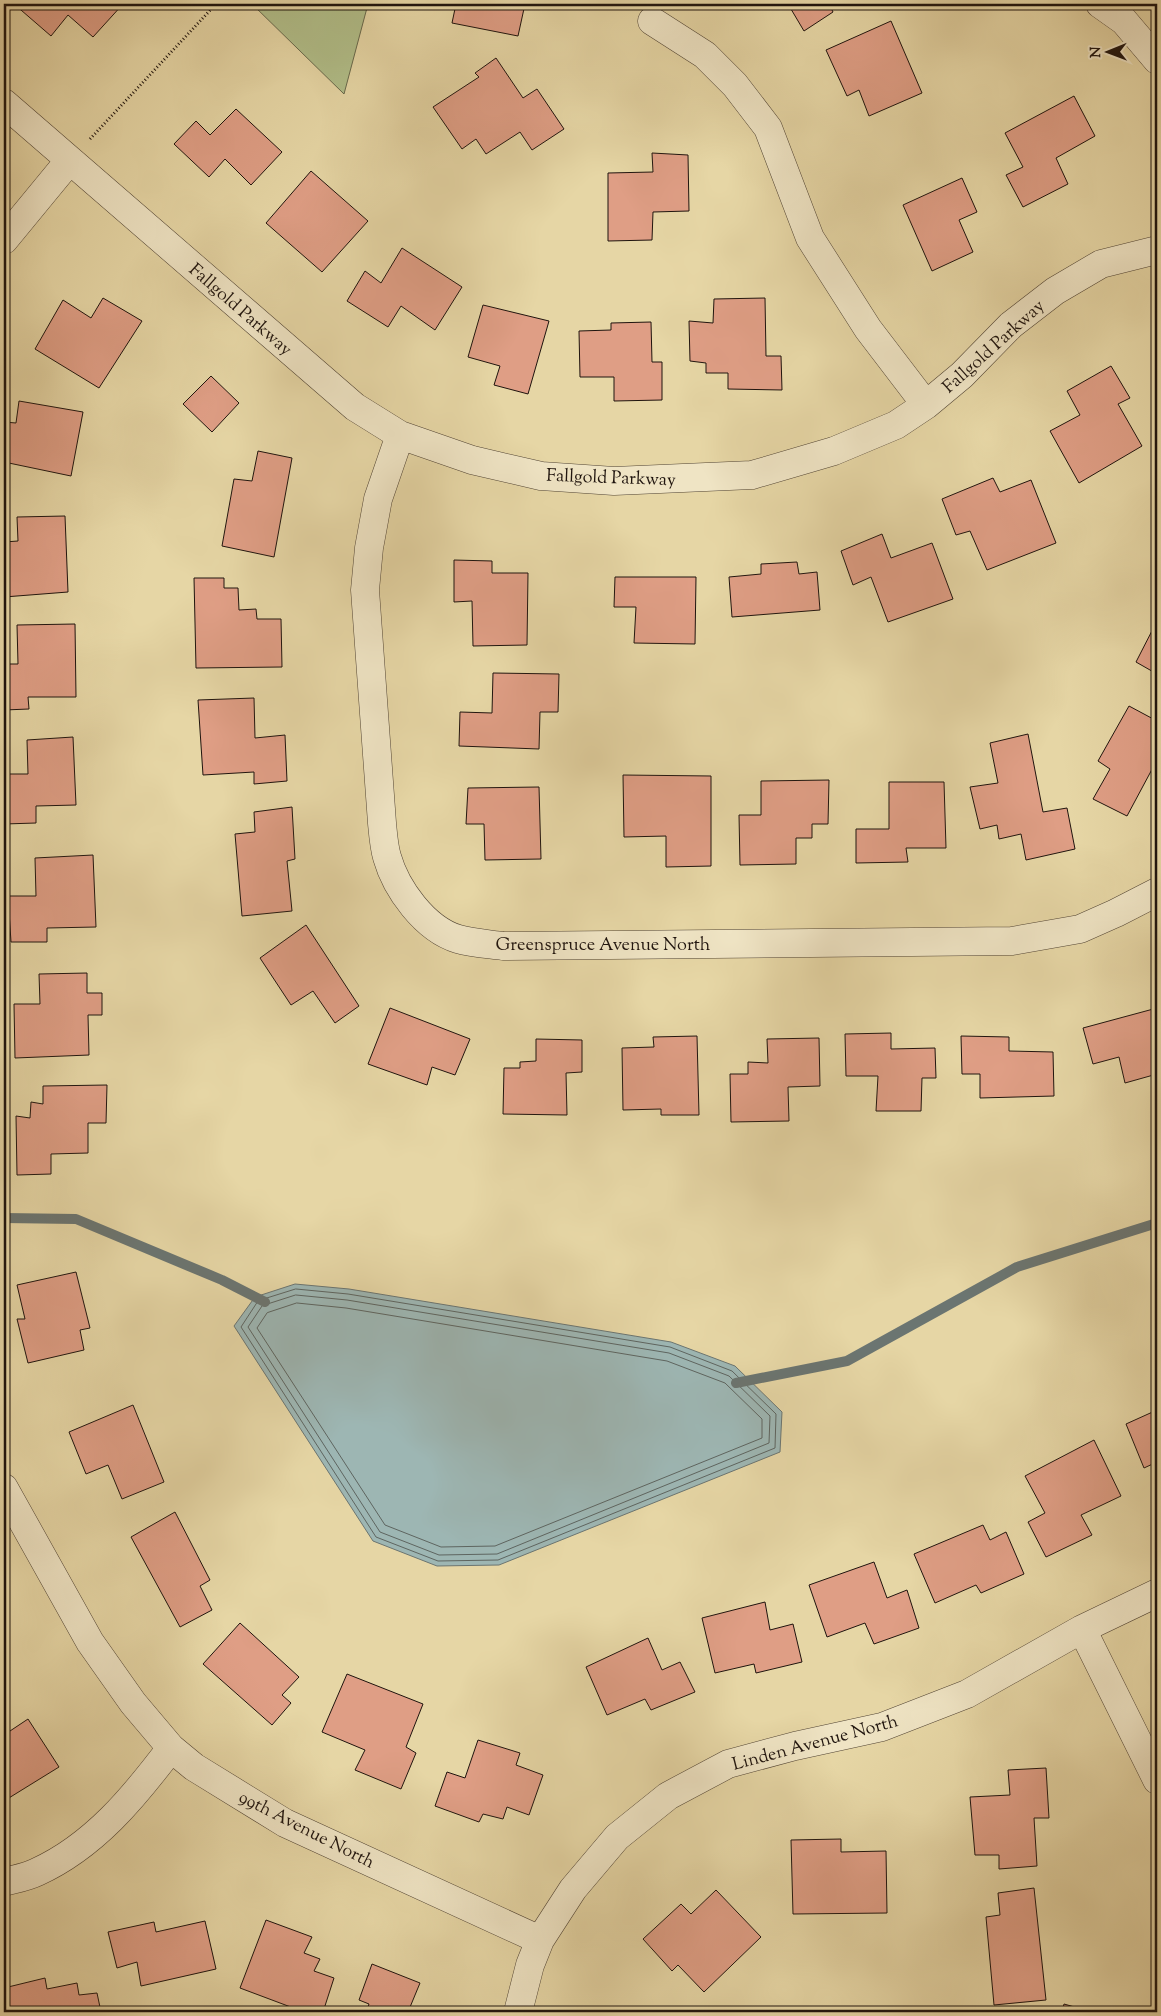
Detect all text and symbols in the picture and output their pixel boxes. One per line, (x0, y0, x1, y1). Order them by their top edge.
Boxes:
north arrow (1084, 28, 1134, 78)
text: N (1087, 46, 1107, 58)
street label: Fallgold Parkway (182, 258, 297, 363)
street label: Fallgold Parkway (937, 294, 1051, 401)
street label: Fallgold Parkway (546, 464, 676, 494)
street label: Greenspruce Avenue North (496, 933, 711, 959)
street label: Linden Avenue North (730, 1709, 902, 1779)
street label: 99th Avenue North (234, 1785, 379, 1876)

